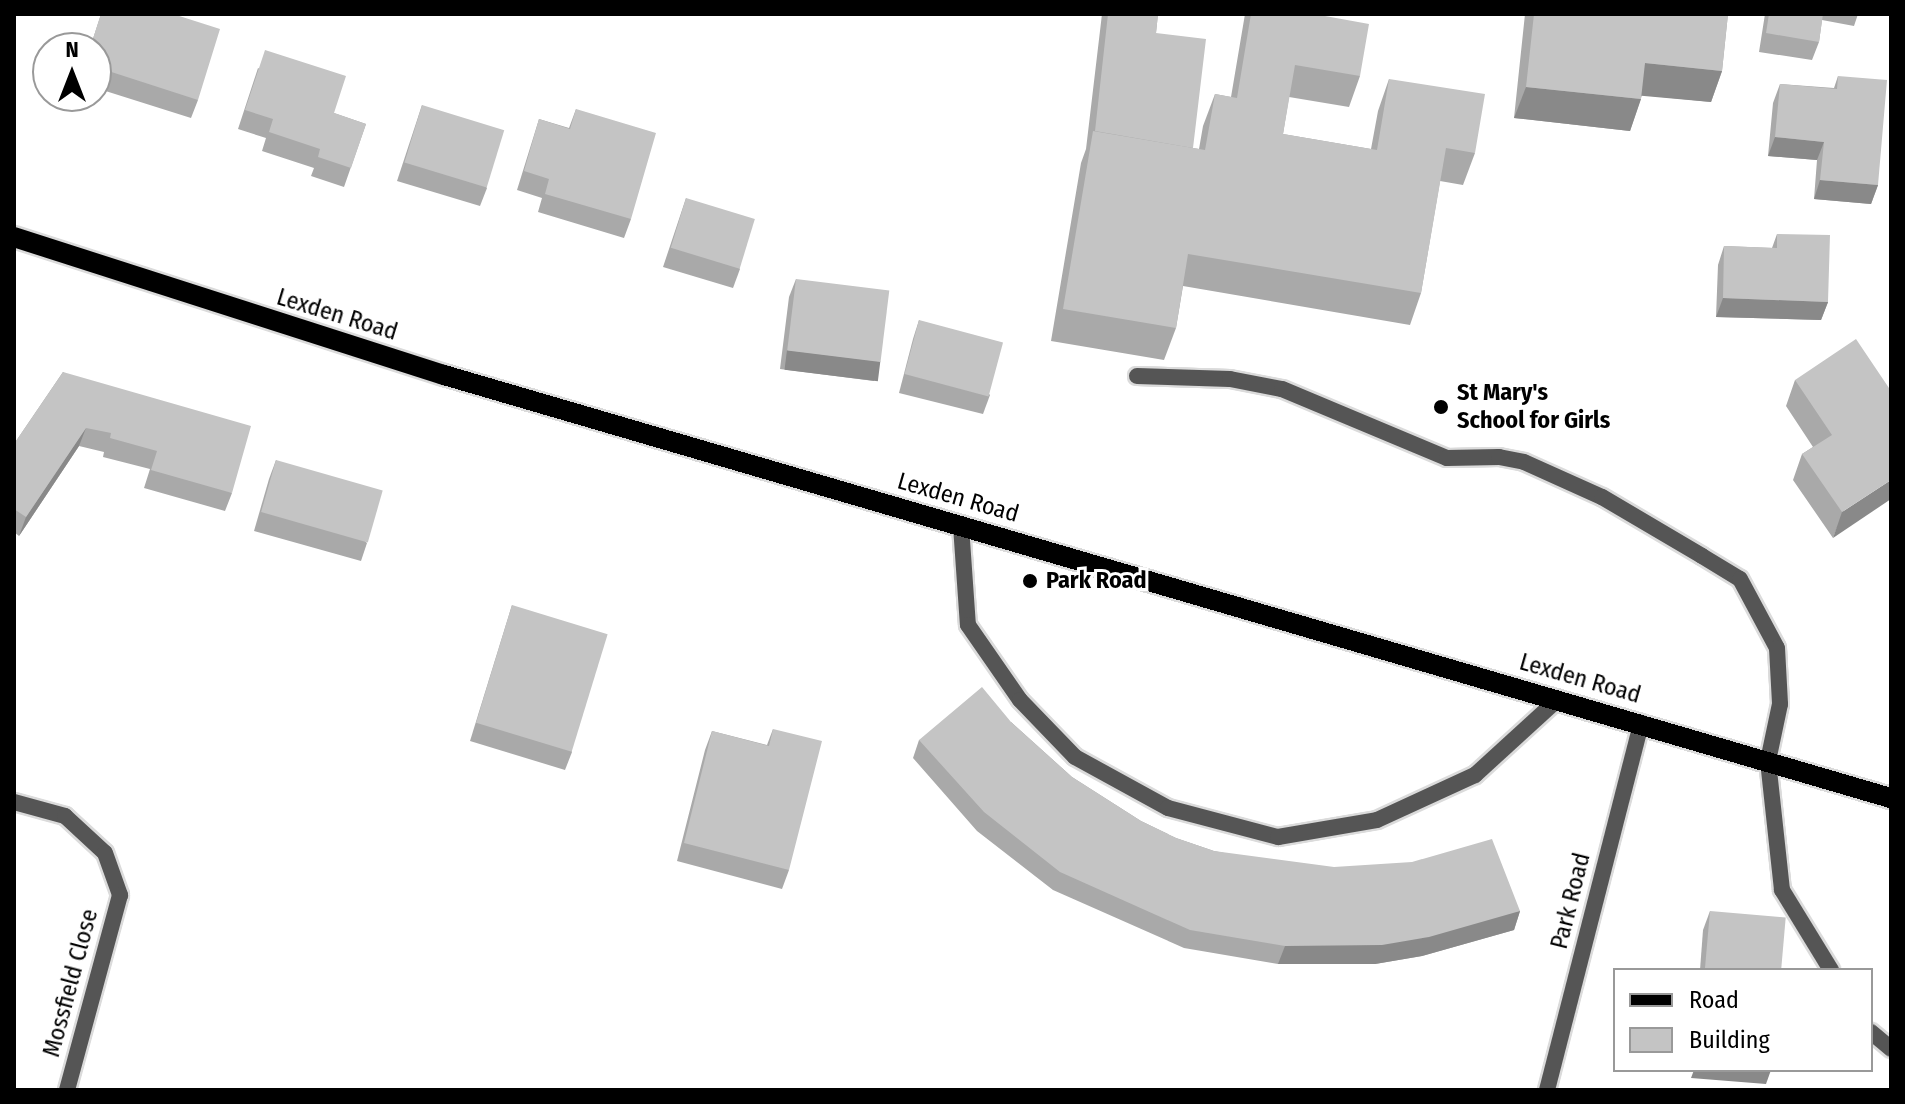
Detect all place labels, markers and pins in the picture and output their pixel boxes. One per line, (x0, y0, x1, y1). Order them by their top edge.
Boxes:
place label: St Mary's School for Girls (1457, 379, 1610, 435)
marker: St Mary's School for Girls (1432, 398, 1450, 416)
place label: Park Road (1046, 567, 1147, 595)
marker: Park Road (1021, 572, 1039, 590)

